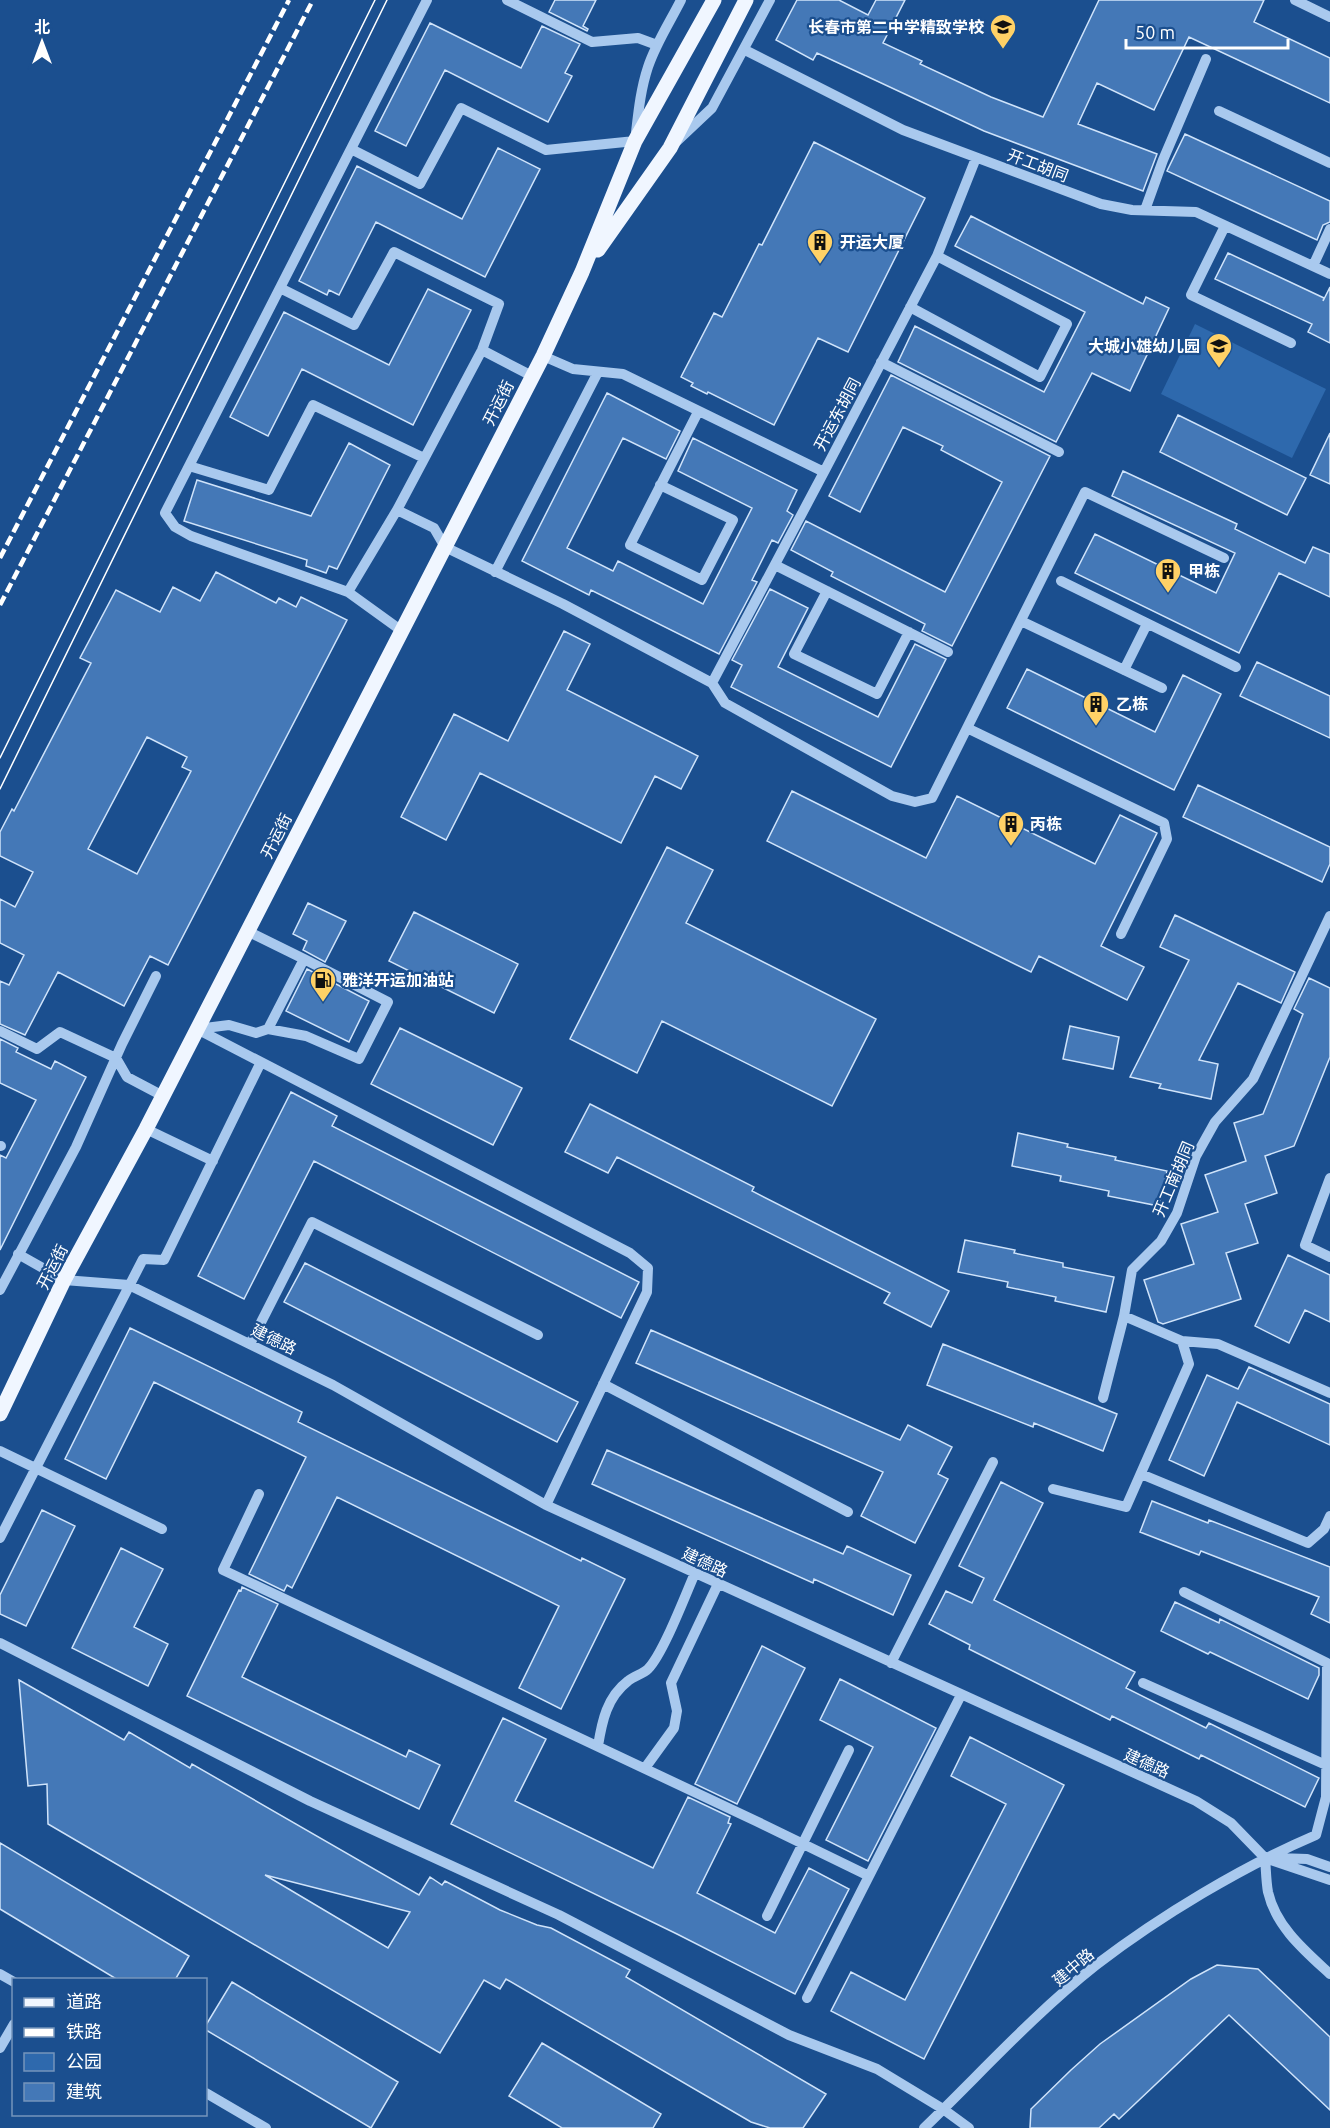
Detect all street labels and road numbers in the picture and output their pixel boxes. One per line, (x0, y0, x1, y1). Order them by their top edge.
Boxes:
street label: 开工胡同 (1005, 145, 1071, 185)
street label: 开运东胡同 (810, 374, 864, 454)
street label: 开运街 (479, 378, 517, 428)
street label: 开运街 (257, 811, 295, 861)
street label: 开工南胡同 (1149, 1139, 1197, 1219)
street label: 开运街 (33, 1242, 71, 1292)
street label: 建德路 (248, 1320, 300, 1358)
street label: 建德路 (679, 1544, 731, 1580)
street label: 建德路 (1121, 1745, 1173, 1781)
street label: 建中路 (1049, 1945, 1097, 1989)

